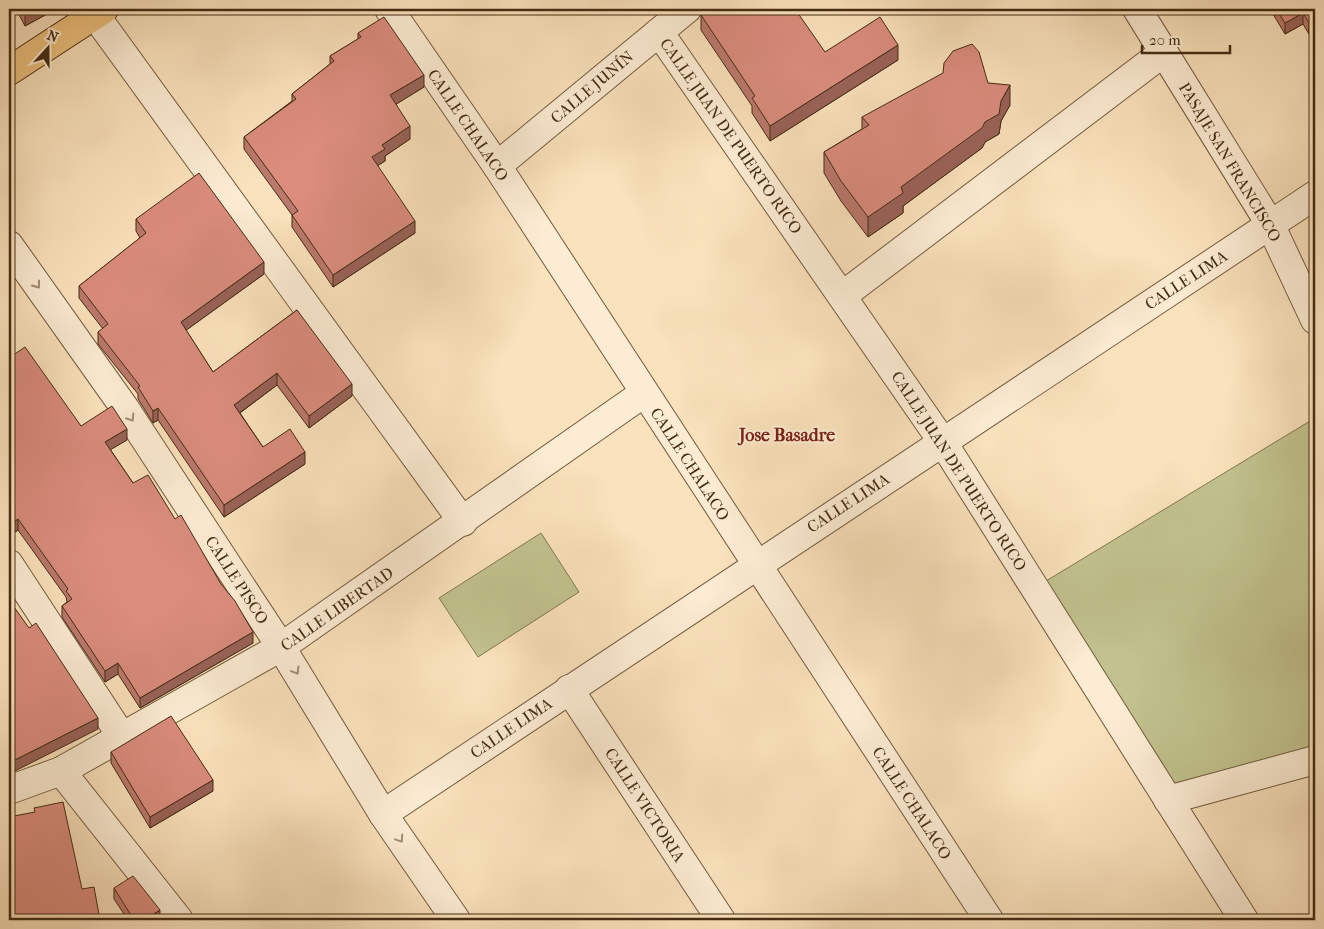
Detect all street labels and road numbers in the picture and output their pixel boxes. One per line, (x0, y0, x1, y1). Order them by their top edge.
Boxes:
street label: CALLE JUAN DE PUERTO RICO (656, 35, 806, 237)
street label: CALLE JUNÍN (546, 46, 637, 127)
street label: CALLE CHALACO (424, 65, 512, 185)
street label: PASAJE SAN FRANCISCO (1175, 79, 1285, 245)
street label: CALLE LIMA (1141, 246, 1231, 314)
street label: CALLE JUAN DE PUERTO RICO (887, 368, 1031, 574)
street label: CALLE CHALACO (646, 404, 734, 524)
street label: CALLE LIMA (803, 469, 893, 537)
street label: CALLE PISCO (201, 532, 273, 628)
street label: CALLE LIBERTAD (277, 563, 397, 655)
street label: CALLE LIMA (467, 693, 556, 762)
street label: CALLE CHALACO (868, 743, 956, 863)
street label: CALLE VICTORIA (601, 744, 689, 866)

